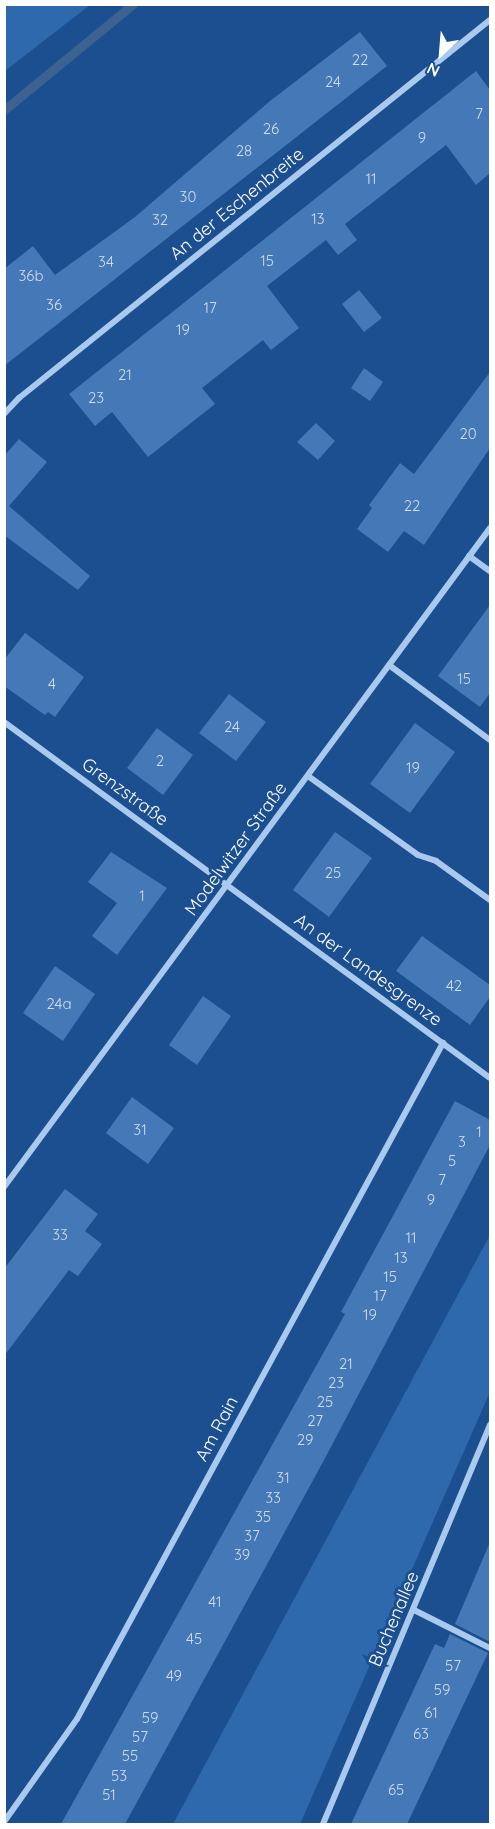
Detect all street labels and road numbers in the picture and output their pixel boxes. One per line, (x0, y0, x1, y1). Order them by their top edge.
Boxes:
street label: An der Eschenbreite (166, 143, 308, 265)
street label: Grenzstraße (78, 753, 172, 831)
street label: Modelwitzer Straße (180, 778, 292, 920)
street label: An der Landesgrenze (290, 909, 446, 1031)
street label: Am Rain (191, 1393, 243, 1465)
street label: Buchenallee (364, 1568, 424, 1670)

